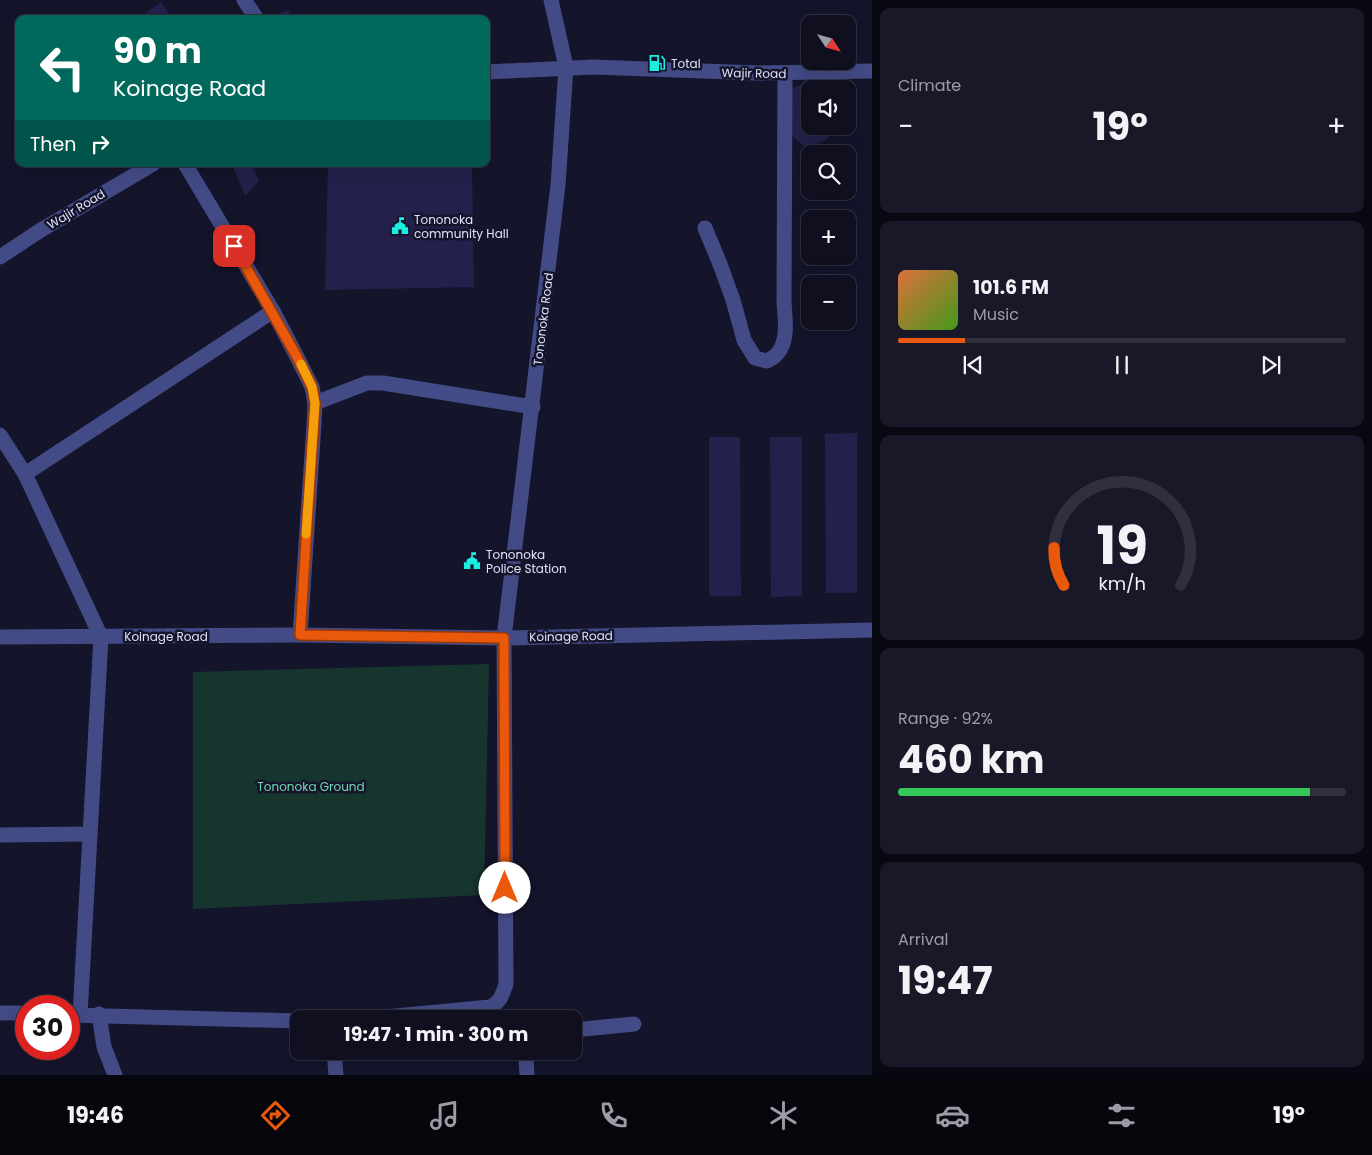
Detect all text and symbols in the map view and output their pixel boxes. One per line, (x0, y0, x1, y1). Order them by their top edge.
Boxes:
north arrow (801, 15, 856, 70)
map controls (801, 15, 856, 330)
text: 90 m (113, 26, 202, 75)
icon: left (30, 35, 95, 100)
fuel station icon: Total (647, 53, 667, 73)
place label: Total (671, 55, 701, 72)
street label: Wajir Road (722, 64, 786, 82)
text: Koinage Road (113, 73, 266, 104)
text: Climate (898, 74, 961, 97)
button: sound (801, 80, 856, 135)
text: 19° (1093, 100, 1148, 153)
text: − (898, 107, 913, 146)
text: + (1327, 107, 1346, 146)
icon: right (86, 130, 114, 158)
text: Then (30, 131, 76, 158)
button: search (801, 145, 856, 200)
street label: Wajir Road (44, 185, 108, 233)
button: + (801, 210, 856, 265)
place label: Tononoka community Hall (414, 211, 509, 242)
public building icon: Tononoka community Hall (390, 216, 410, 236)
pin (213, 225, 255, 267)
icon: arrive (220, 232, 248, 260)
street label: Tononoka Road (529, 272, 557, 366)
text: 101.6 FM (973, 274, 1049, 301)
button: − (801, 275, 856, 330)
text: Music (973, 303, 1019, 326)
icon: previous (959, 351, 987, 379)
icon: pause (1108, 351, 1136, 379)
icon: next (1257, 351, 1285, 379)
text: 19 (1096, 509, 1148, 582)
place label: Tononoka Police Station (486, 546, 567, 577)
public building icon: Tononoka Police Station (462, 551, 482, 571)
text: km/h (1098, 571, 1146, 596)
street label: Koinage Road (529, 627, 613, 645)
street label: Koinage Road (124, 628, 208, 645)
text: Range · 92% (898, 707, 993, 730)
text: 460 km (898, 733, 1045, 786)
park label: Tononoka Ground (257, 778, 365, 795)
position arrow (478, 861, 530, 913)
text: Arrival (898, 928, 948, 951)
text: 19:47 (898, 954, 993, 1007)
speed limit sign: 30 (15, 995, 80, 1060)
text: 19:47 · 1 min · 300 m (344, 1021, 528, 1048)
icon: directions (258, 1098, 293, 1133)
icon: music (427, 1098, 462, 1133)
icon: phone (596, 1098, 631, 1133)
icon: climate (766, 1098, 801, 1133)
icon: car (935, 1098, 970, 1133)
icon: filters (1104, 1098, 1139, 1133)
text: 19:46 (67, 1100, 124, 1131)
text: 19° (1273, 1100, 1305, 1131)

